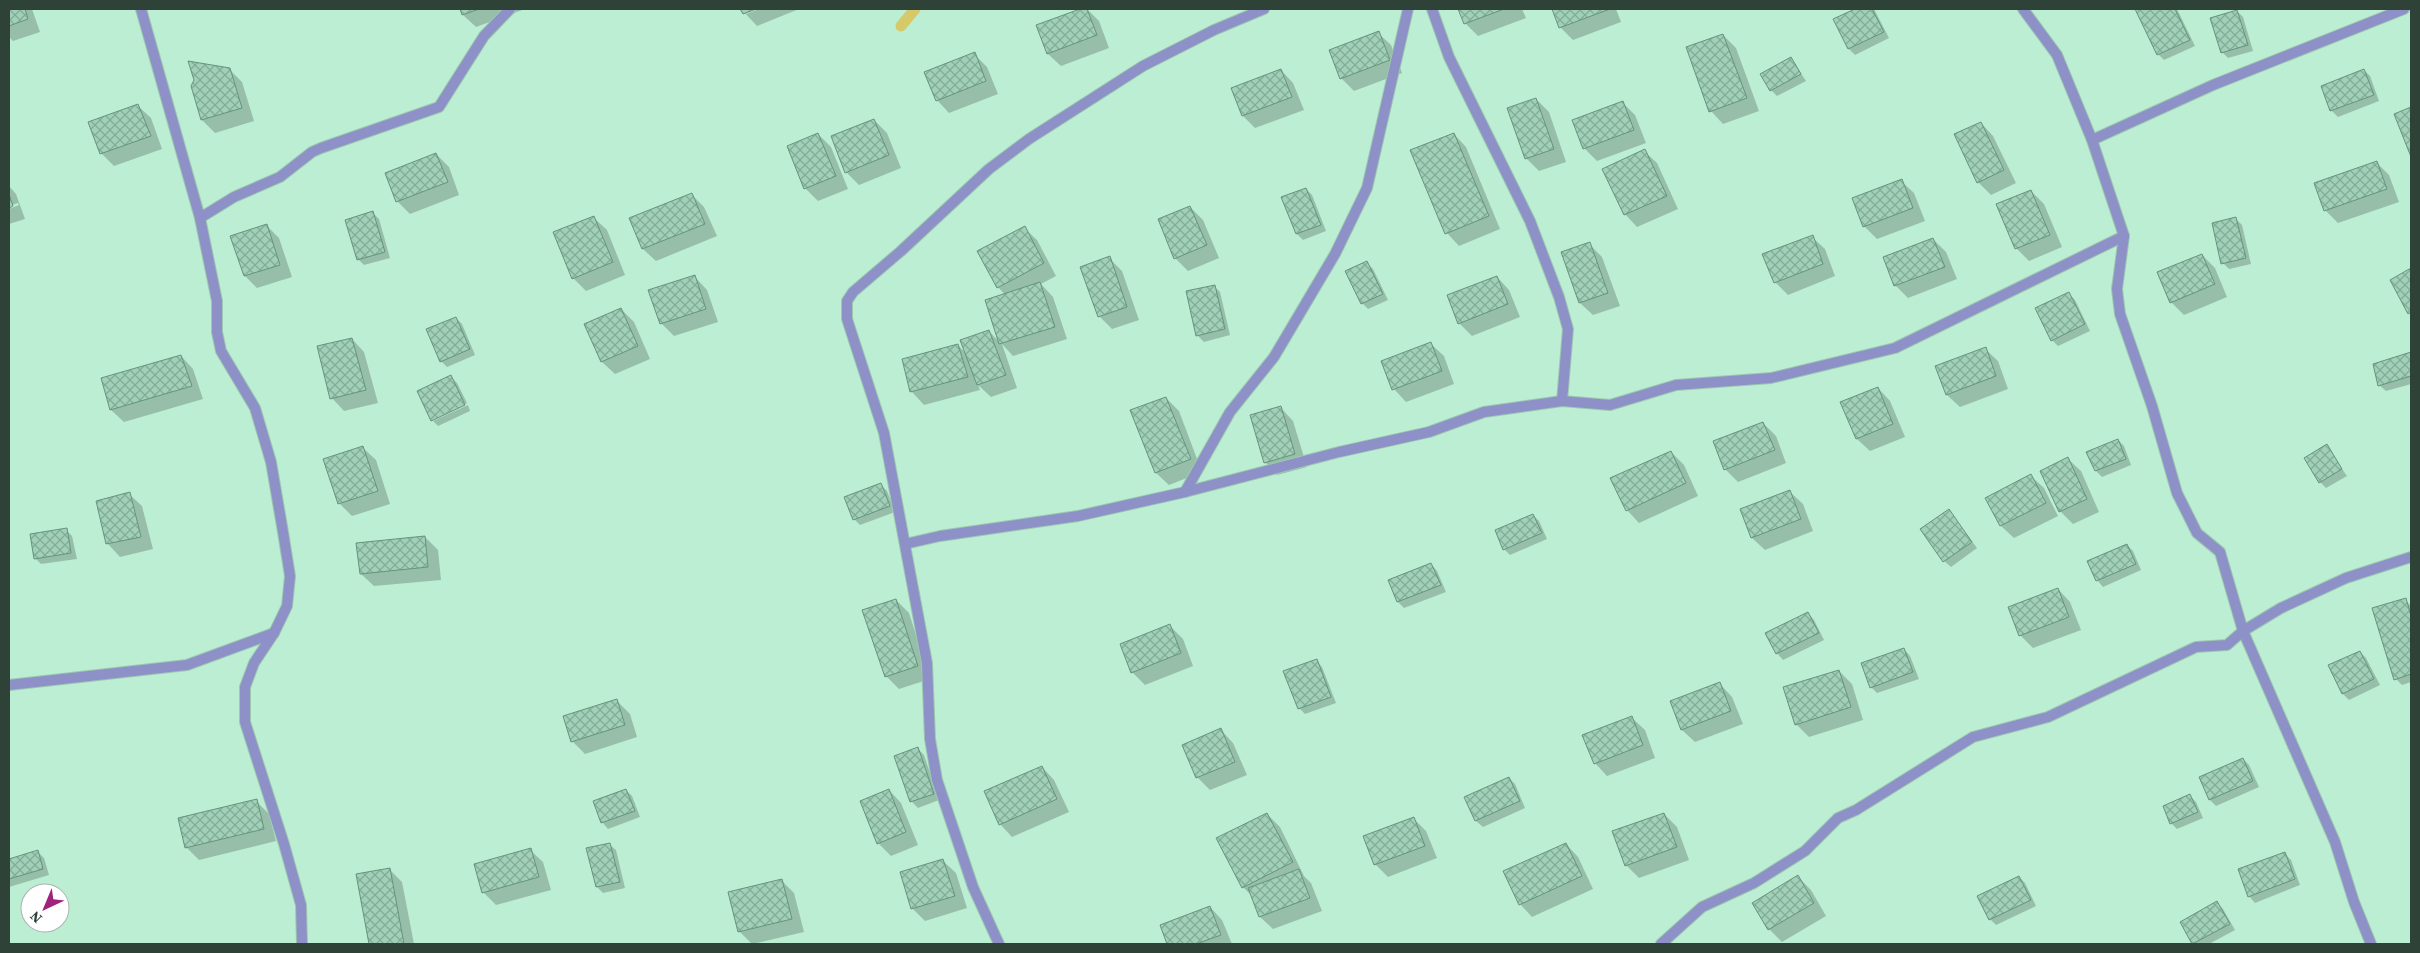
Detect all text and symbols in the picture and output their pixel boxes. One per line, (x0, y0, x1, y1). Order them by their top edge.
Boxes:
north arrow (20, 883, 70, 933)
text: N (25, 907, 47, 928)

